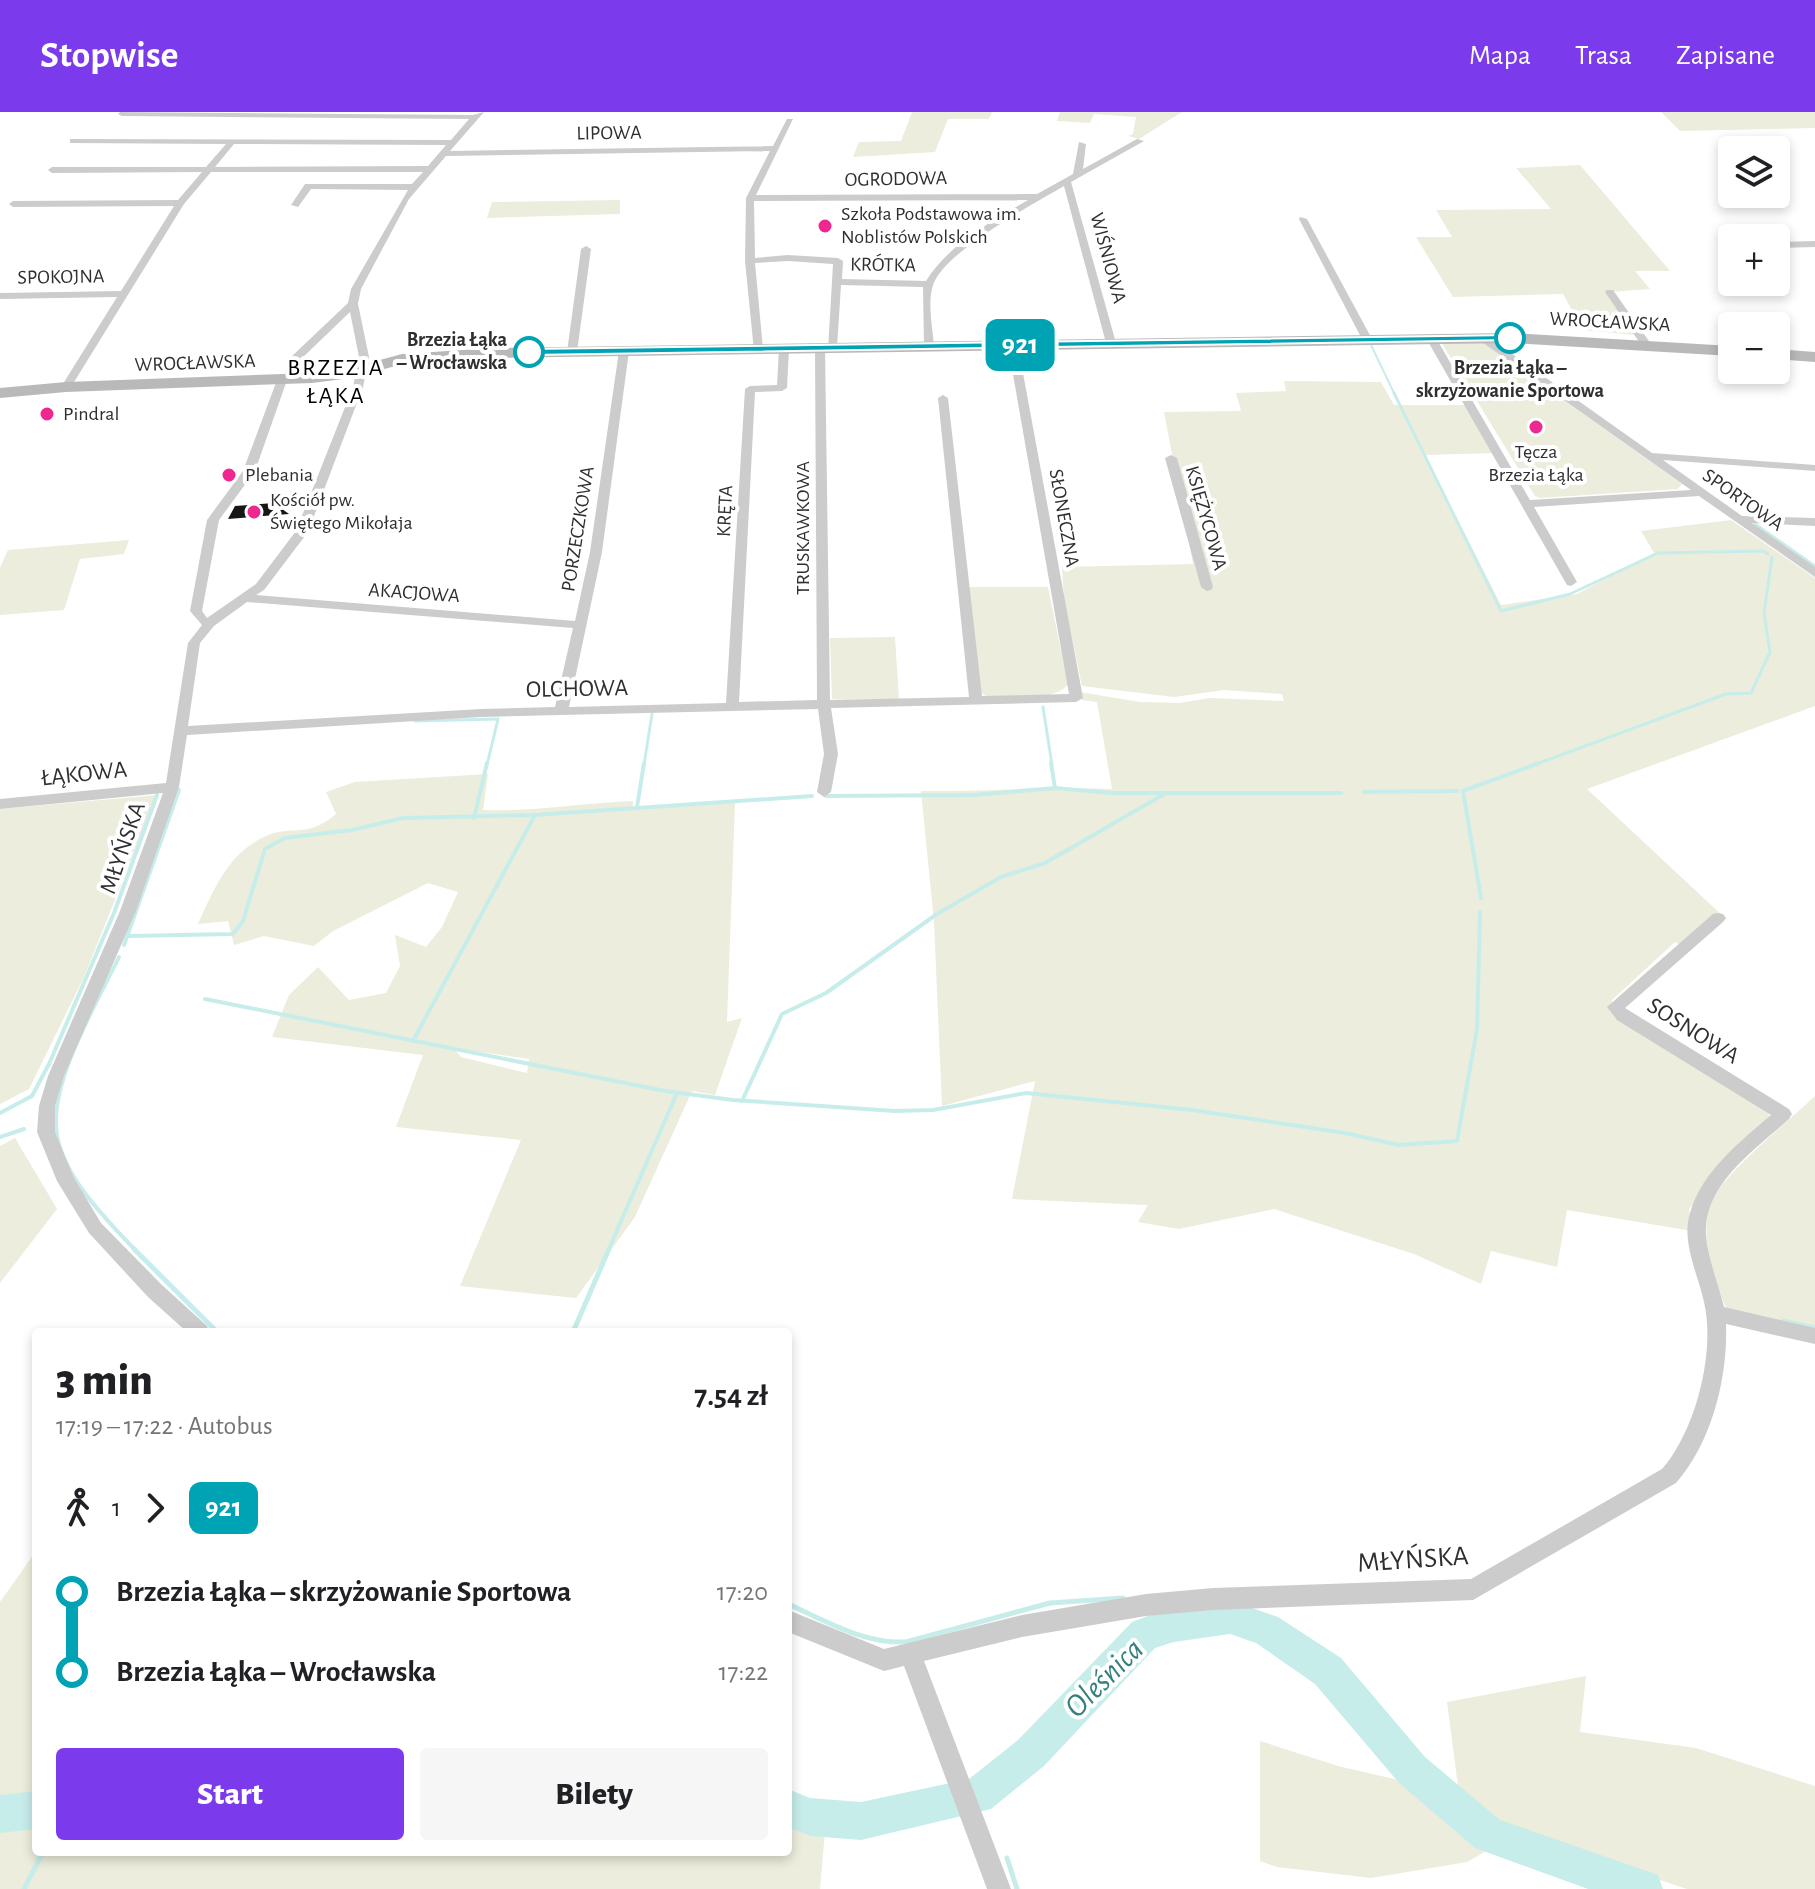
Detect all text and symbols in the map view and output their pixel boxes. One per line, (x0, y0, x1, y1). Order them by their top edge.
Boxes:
text: Stopwise (40, 37, 178, 75)
text: Mapa (1469, 42, 1531, 70)
text: Trasa (1575, 42, 1632, 70)
text: Zapisane (1676, 42, 1775, 70)
street label: LIPOWA (576, 122, 642, 144)
map controls (1718, 136, 1790, 384)
button: layers (1718, 136, 1790, 208)
street label: OGRODOWA (845, 168, 948, 190)
place label: Szkoła Podstawowa im. Noblistów Polskich (841, 204, 1021, 247)
street label: WIŚNIOWA (1086, 210, 1131, 306)
marker: Szkoła Podstawowa im. Noblistów Polskich (816, 217, 834, 235)
button: + (1718, 224, 1790, 296)
street label: KRÓTKA (850, 253, 917, 276)
street label: SPOKOJNA (17, 266, 105, 288)
street label: WROCŁAWSKA (1549, 309, 1671, 335)
button: − (1718, 312, 1790, 384)
line badge: 921 (974, 319, 1066, 371)
marker: Brzezia Łąka – skrzyżowanie Sportowa (1495, 323, 1525, 353)
place label: Brzezia Łąka – Wrocławska (396, 330, 507, 373)
text: 921 (1002, 331, 1038, 359)
marker: Brzezia Łąka – Wrocławska (514, 337, 544, 367)
street label: WROCŁAWSKA (134, 351, 256, 375)
district label: BRZEZIA ŁĄKA (287, 356, 385, 408)
place label: Brzezia Łąka – skrzyżowanie Sportowa (1416, 358, 1604, 401)
place label: Pindral (63, 404, 119, 424)
marker: Pindral (38, 405, 56, 423)
marker: Tęcza Brzezia Łąka (1527, 418, 1545, 436)
place label: Tęcza Brzezia Łąka (1488, 442, 1584, 485)
street label: TRUSKAWKOWA (793, 460, 813, 595)
street label: PORZECZKOWA (558, 464, 598, 593)
street label: KSIĘŻYCOWA (1182, 464, 1231, 573)
place label: Plebania (245, 465, 313, 485)
street label: SPORTOWA (1699, 465, 1787, 535)
marker: Plebania (220, 466, 238, 484)
street label: SŁONECZNA (1046, 467, 1083, 569)
street label: KRĘTA (714, 484, 736, 537)
place label: Kościół pw. Świętego Mikołaja (270, 490, 413, 533)
marker: Kościół pw. Świętego Mikołaja (245, 503, 263, 521)
street label: AKACJOWA (368, 580, 461, 606)
street label: OLCHOWA (526, 676, 629, 702)
street label: ŁĄKOWA (40, 758, 128, 790)
street label: MŁYŃSKA (94, 798, 150, 897)
street label: SOSNOWA (1643, 993, 1743, 1069)
text: 3 min (56, 1359, 153, 1403)
text: 7.54 zł (694, 1381, 768, 1411)
text: 17:19 – 17:22 · Autobus (56, 1413, 273, 1439)
icon: walk (56, 1486, 100, 1530)
icon: forward (133, 1486, 177, 1530)
text: 921 (205, 1494, 242, 1522)
text: 1 (112, 1495, 121, 1521)
street label: MŁYŃSKA (1356, 1539, 1469, 1578)
text: Brzezia Łąka – skrzyżowanie Sportowa (116, 1577, 572, 1607)
text: 17:20 (717, 1579, 768, 1605)
water label: Oleśnica (1059, 1633, 1149, 1723)
text: Brzezia Łąka – Wrocławska (116, 1657, 436, 1687)
text: 17:22 (719, 1659, 768, 1685)
button: Start (56, 1748, 404, 1840)
button: Bilety (420, 1748, 768, 1840)

